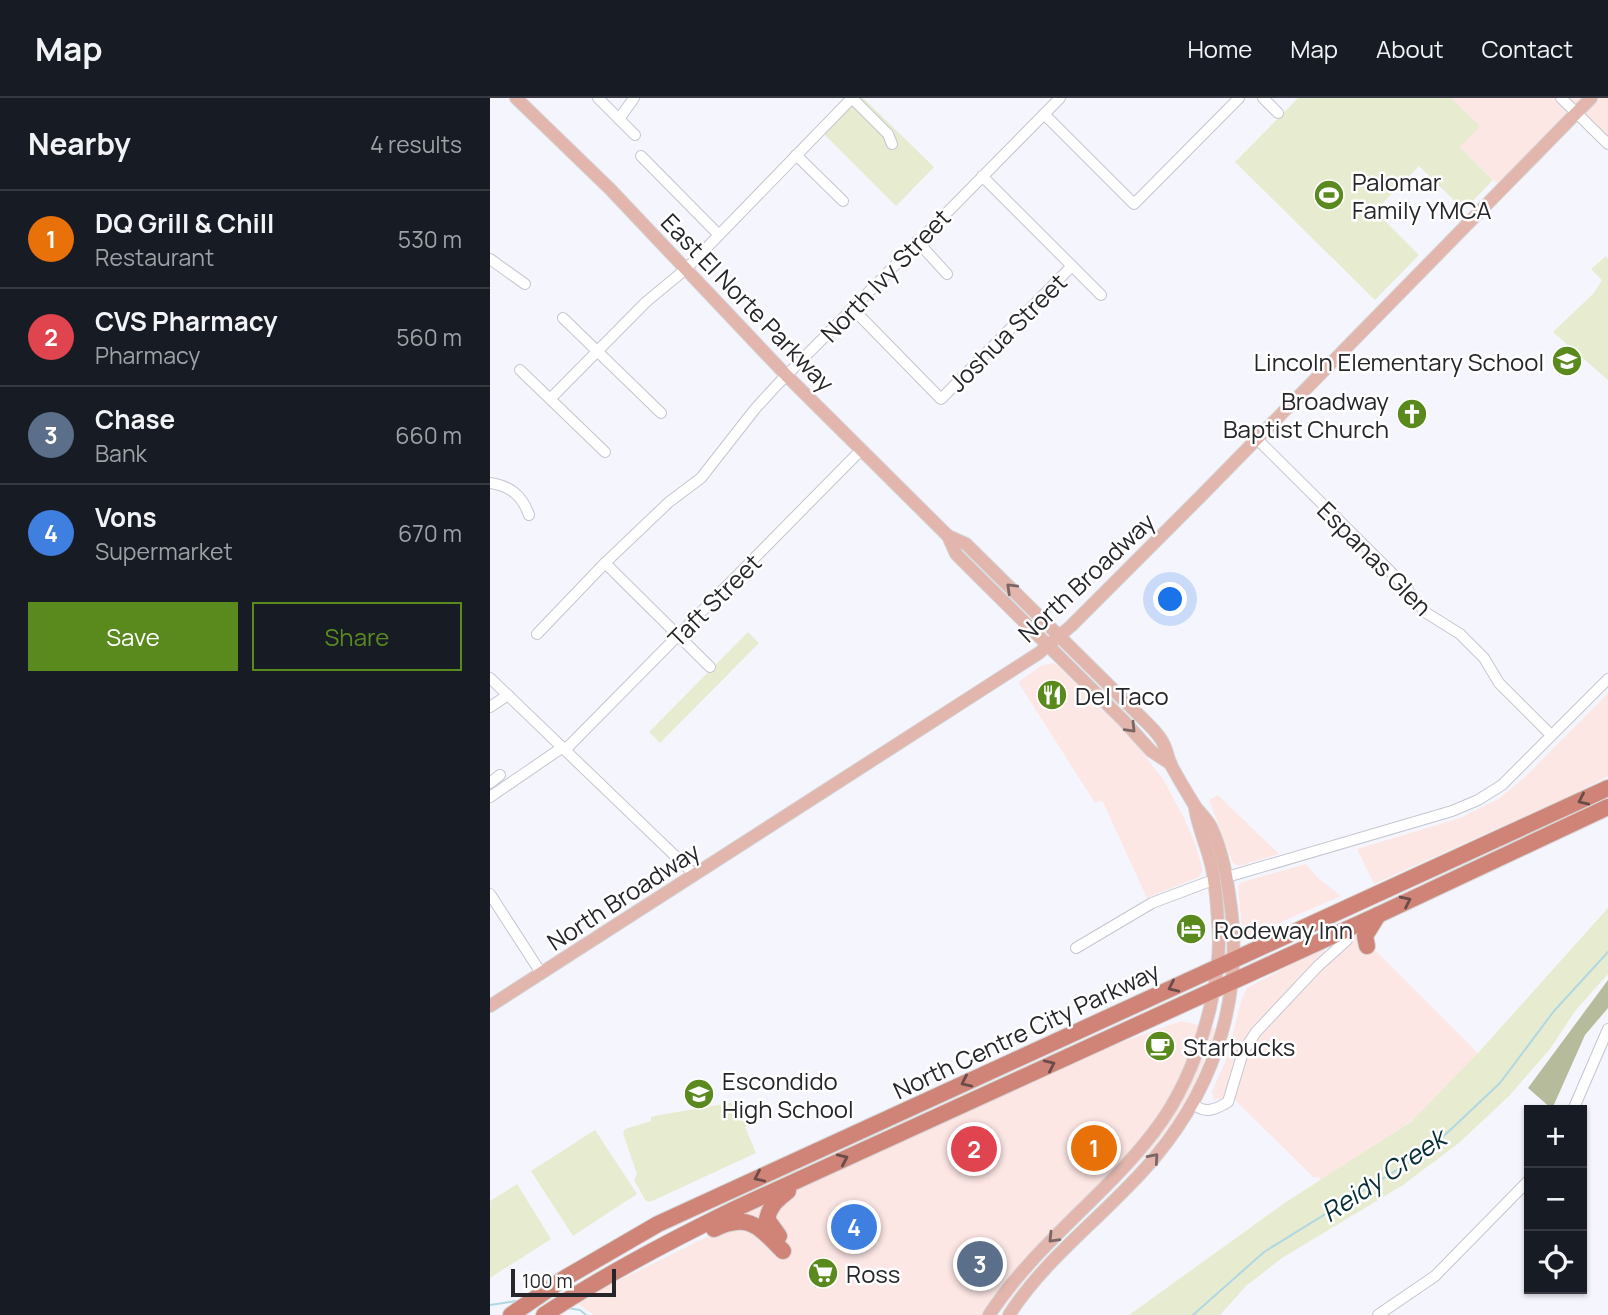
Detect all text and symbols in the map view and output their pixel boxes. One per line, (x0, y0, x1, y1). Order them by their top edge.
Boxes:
text: Map (35, 26, 103, 71)
text: Home (1187, 32, 1252, 65)
text: Map (1290, 32, 1338, 65)
text: About (1376, 32, 1444, 65)
text: Contact (1482, 32, 1573, 65)
text: Nearby (28, 123, 131, 164)
text: 4 results (370, 128, 462, 160)
place label: Palomar Family YMCA (1352, 165, 1491, 226)
sports icon: Palomar Family YMCA (1312, 178, 1346, 212)
street label: North Ivy Street (813, 201, 957, 349)
text: DQ Grill & Chill (95, 205, 274, 241)
street label: East El Norte Parkway (654, 206, 842, 399)
text: 1 (46, 223, 56, 255)
text: 530 m (398, 223, 462, 255)
text: Restaurant (95, 241, 214, 273)
street label: Joshua Street (941, 266, 1073, 398)
text: CVS Pharmacy (95, 303, 278, 339)
text: 2 (44, 321, 58, 353)
text: 560 m (396, 321, 462, 353)
text: Pharmacy (95, 339, 200, 371)
school or university icon: Lincoln Elementary School (1550, 344, 1584, 378)
place label: Lincoln Elementary School (1254, 345, 1544, 378)
place label: Broadway Baptist Church (1223, 384, 1389, 445)
church icon: Broadway Baptist Church (1395, 397, 1429, 431)
text: Chase (95, 401, 175, 437)
text: 3 (44, 419, 58, 451)
text: 660 m (395, 419, 462, 451)
text: Bank (95, 437, 147, 469)
street label: Espanas Glen (1311, 494, 1439, 622)
text: Vons (95, 499, 157, 535)
street label: North Broadway (1010, 505, 1162, 649)
text: 4 (44, 517, 58, 549)
text: 670 m (398, 517, 462, 549)
text: Supermarket (95, 535, 233, 567)
street label: Taft Street (660, 546, 768, 654)
your location (1153, 582, 1187, 616)
one-way arrow (1006, 583, 1019, 596)
button: Save (28, 602, 238, 671)
button: Share (252, 602, 462, 671)
restaurant icon: Del Taco (1035, 678, 1069, 712)
place label: Del Taco (1075, 679, 1169, 712)
one-way arrow (1123, 720, 1135, 733)
one-way arrow (1578, 791, 1590, 805)
street label: North Broadway (540, 834, 706, 958)
one-way arrow (1399, 896, 1411, 910)
hotel icon: Rodeway Inn (1174, 912, 1208, 946)
place label: Rodeway Inn (1214, 913, 1353, 946)
street label: North Centre City Parkway (888, 954, 1165, 1106)
one-way arrow (1168, 979, 1180, 993)
cafe icon: Starbucks (1143, 1029, 1177, 1063)
place label: Starbucks (1183, 1030, 1295, 1063)
one-way arrow (1043, 1059, 1056, 1073)
place label: Escondido High School (722, 1064, 854, 1125)
one-way arrow (961, 1074, 973, 1088)
school or university icon: Escondido High School (682, 1077, 716, 1111)
map controls (1524, 1105, 1587, 1294)
button: + (1524, 1105, 1587, 1168)
water label: Reidy Creek (1314, 1118, 1456, 1230)
pin: 1 (1071, 1122, 1117, 1174)
pin: 2 (951, 1123, 997, 1175)
one-way arrow (836, 1153, 849, 1167)
one-way arrow (1146, 1153, 1158, 1166)
button: − (1524, 1168, 1587, 1231)
one-way arrow (754, 1169, 766, 1183)
pin: 4 (831, 1201, 877, 1253)
one-way arrow (1048, 1230, 1061, 1243)
button: locate (1524, 1231, 1587, 1294)
pin: 3 (957, 1238, 1003, 1290)
supermarket icon: Ross (806, 1256, 840, 1290)
place label: Ross (846, 1257, 900, 1290)
scale bar (511, 1266, 616, 1298)
text: 100 m (522, 1268, 573, 1294)

